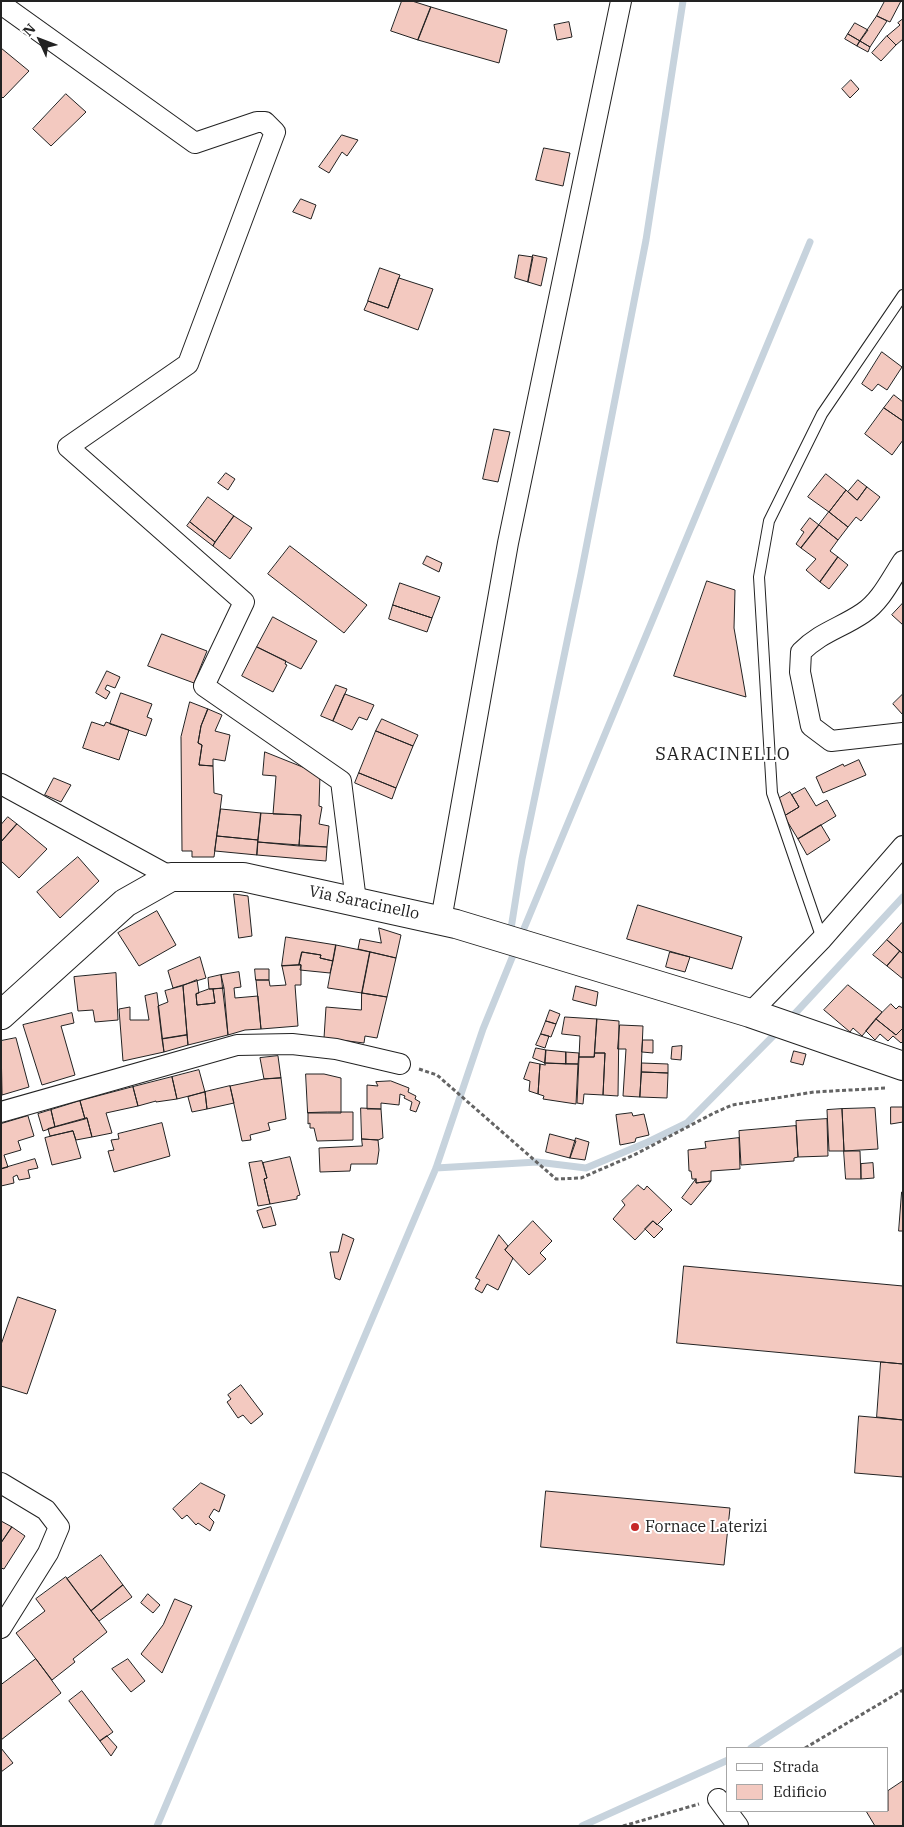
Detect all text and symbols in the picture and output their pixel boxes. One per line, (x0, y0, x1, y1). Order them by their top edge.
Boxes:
north arrow (15, 15, 65, 65)
text: N (19, 20, 39, 40)
district label: SARACINELLO (654, 744, 792, 766)
street label: Via Saracinello (307, 882, 421, 924)
place label: Fornace Laterizi (645, 1517, 767, 1537)
marker: Fornace Laterizi (629, 1521, 641, 1533)
legend (726, 1747, 889, 1812)
text: Strada (773, 1757, 819, 1776)
text: Edificio (773, 1782, 827, 1801)

